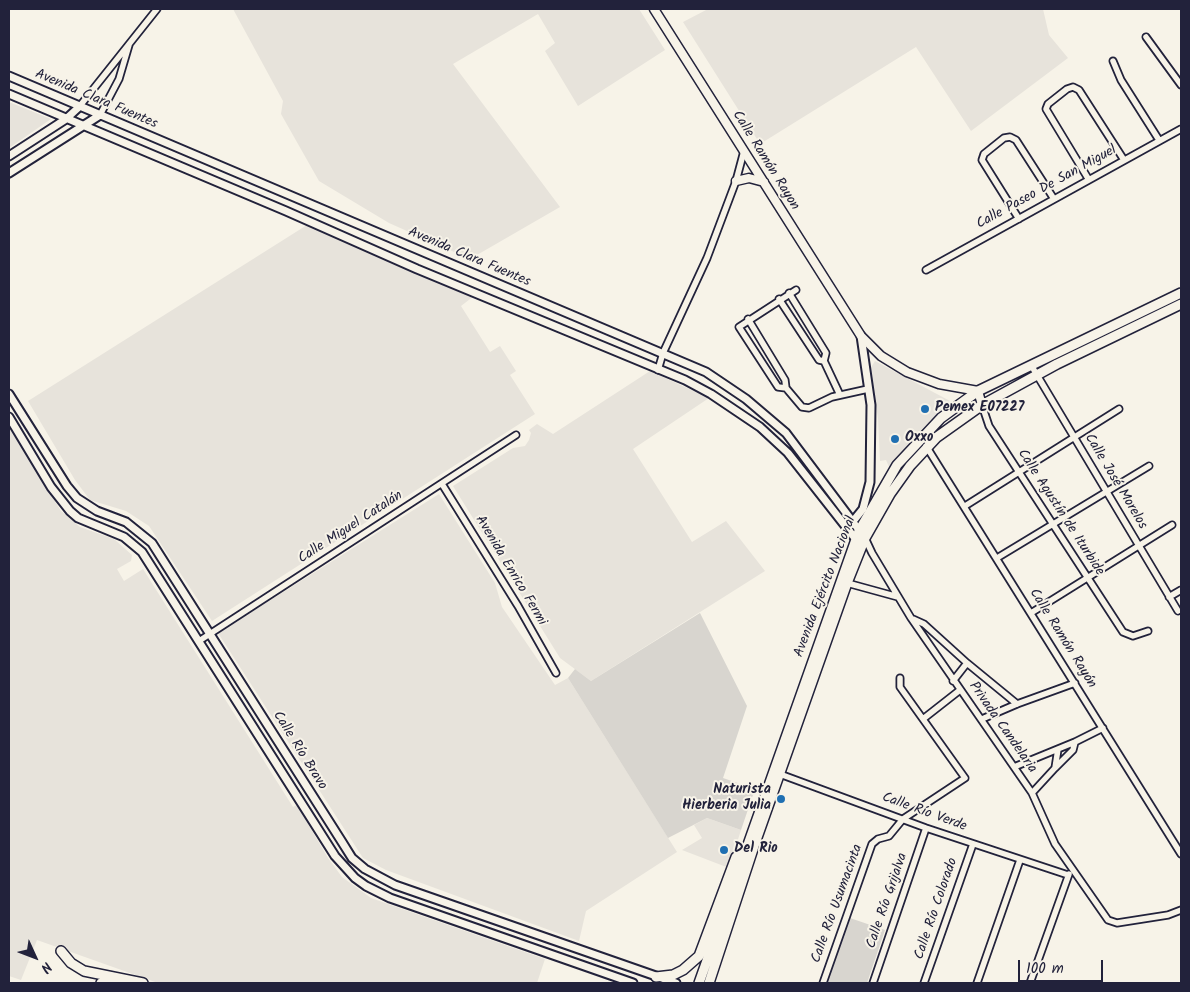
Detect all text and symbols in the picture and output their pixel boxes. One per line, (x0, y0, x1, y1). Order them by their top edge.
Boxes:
street label: Avenida Clara Fuentes (32, 67, 160, 133)
street label: Calle Ramón Rayon (728, 108, 802, 214)
street label: Calle Paseo De San Miguel (974, 142, 1120, 234)
street label: Avenida Clara Fuentes (405, 225, 533, 291)
place label: Pemex E07227 (935, 401, 1024, 417)
marker: Pemex E07227 (919, 403, 931, 415)
place label: Oxxo (905, 431, 933, 447)
street label: Calle José Morelos (1080, 431, 1150, 533)
marker: Oxxo (889, 433, 901, 445)
street label: Calle Agustín de Iturbide (1013, 447, 1107, 579)
street label: Calle Miguel Catalán (296, 488, 406, 568)
street label: Avenida Enrico Fermi (471, 513, 549, 629)
street label: Avenida Ejército Nacional (791, 514, 861, 660)
street label: Calle Ramón Rayón (1025, 586, 1099, 692)
street label: Privada Candelaria (964, 679, 1040, 777)
street label: Calle Río Bravo (268, 709, 330, 793)
place label: Naturista Hierberia Julia (682, 783, 771, 816)
street label: Calle Río Verde (879, 790, 969, 836)
marker: Naturista Hierberia Julia (775, 793, 787, 805)
place label: Del Rio (734, 842, 778, 858)
street label: Calle Río Usumacinta (809, 842, 867, 966)
marker: Del Rio (718, 844, 730, 856)
street label: Calle Río Grijalva (864, 851, 912, 951)
street label: Calle Río Colorado (912, 856, 962, 962)
north arrow (10, 932, 60, 982)
scale bar (1020, 950, 1105, 982)
text: N (35, 956, 57, 978)
text: 100 m (1026, 957, 1064, 981)

